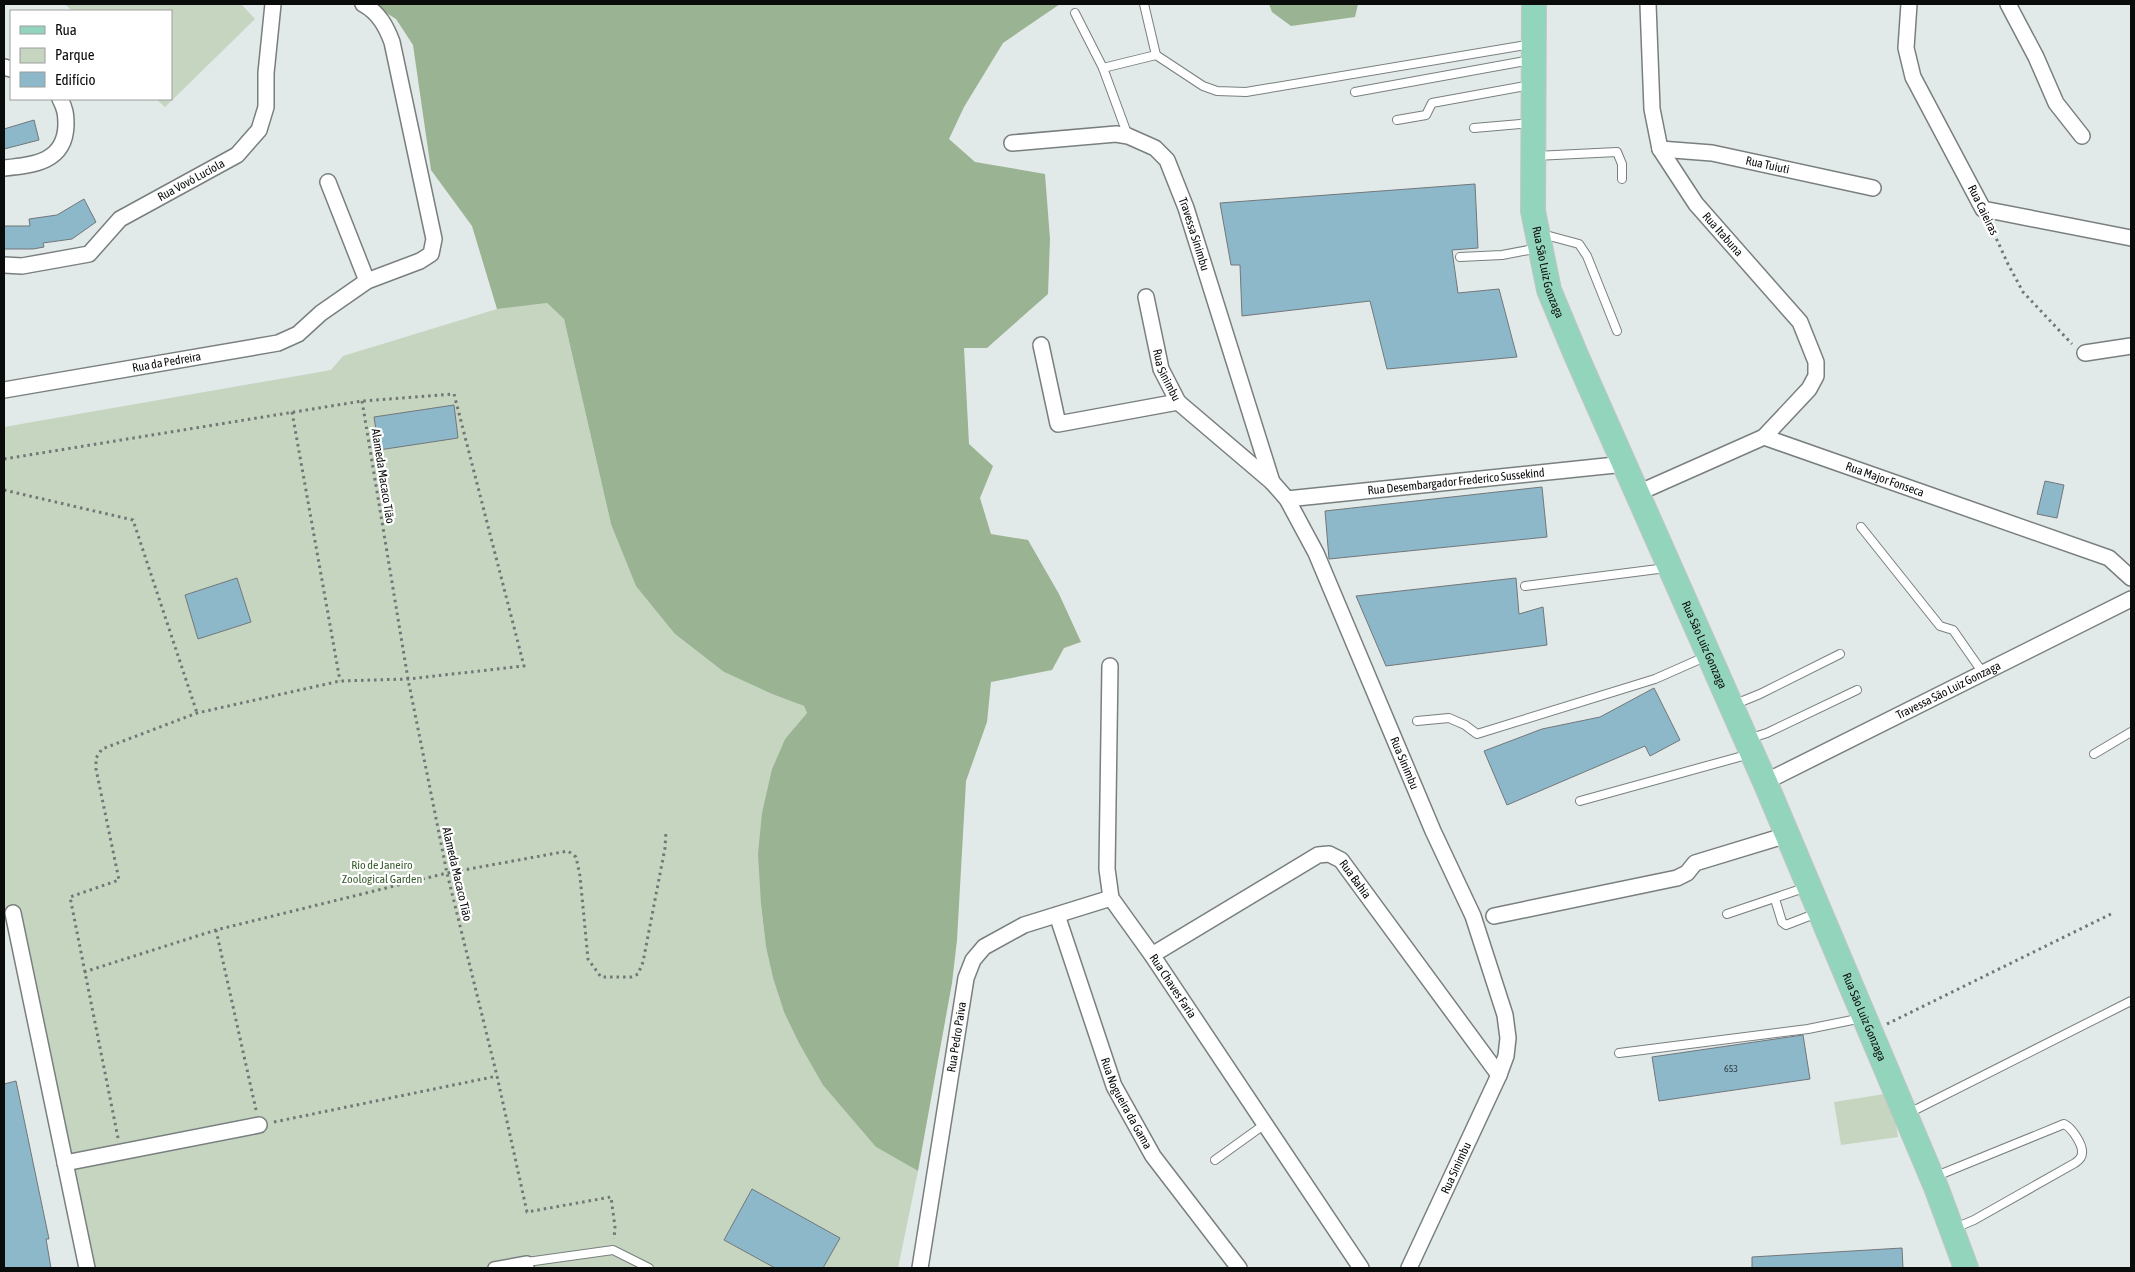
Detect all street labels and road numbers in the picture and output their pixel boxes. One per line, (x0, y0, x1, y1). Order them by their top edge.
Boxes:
street label: Rua Tuiuti (1744, 154, 1791, 177)
street label: Rua Vovó Lucíola (155, 156, 227, 204)
street label: Rua Caieiras (1965, 183, 2001, 237)
street label: Travessa Sinimbu (1176, 195, 1212, 273)
street label: Rua Itabuna (1700, 209, 1746, 259)
street label: Rua São Luiz Gonzaga (1529, 225, 1567, 320)
street label: Rua Sinimbu (1150, 348, 1183, 404)
street label: Rua da Pedreira (131, 349, 202, 375)
street label: Alameda Macaco Tião (369, 428, 397, 525)
street label: Rua Major Fonseca (1844, 459, 1926, 500)
street label: Rua Desembargador Frederico Sussekind (1367, 465, 1545, 498)
street label: Rua São Luiz Gonzaga (1679, 599, 1730, 691)
street label: Travessa São Luiz Gonzaga (1894, 658, 2003, 722)
street label: Rua Sinimbu (1387, 735, 1422, 792)
street label: Alameda Macaco Tião (439, 826, 475, 923)
street label: Rua Bahia (1336, 857, 1374, 901)
street label: Rua Chaves Faria (1146, 951, 1199, 1021)
street label: Rua São Luiz Gonzaga (1839, 971, 1889, 1063)
street label: Rua Pedro Paiva (944, 1001, 969, 1073)
street label: Rua Nogueira da Gama (1098, 1056, 1155, 1152)
street label: Rua Sinimbu (1438, 1140, 1474, 1196)

